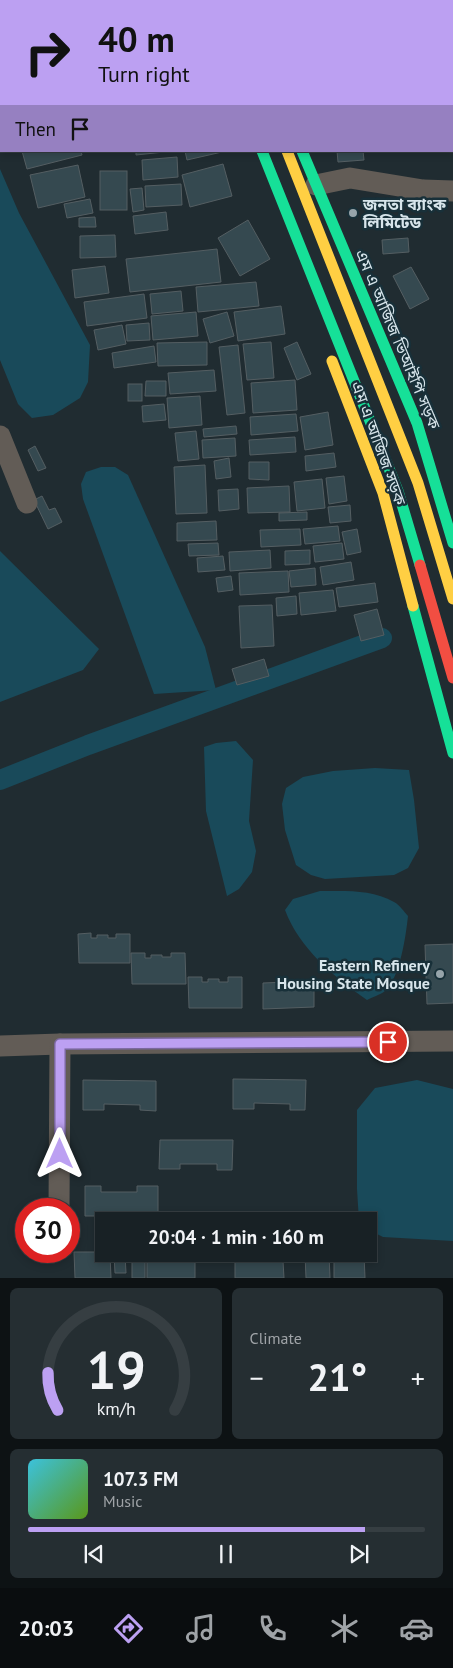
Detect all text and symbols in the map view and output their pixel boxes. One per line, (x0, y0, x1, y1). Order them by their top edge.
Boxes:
text: 40 m (98, 16, 175, 62)
icon: right (15, 20, 80, 85)
text: Turn right (98, 60, 190, 88)
icon: arrive (66, 115, 94, 143)
text: Then (15, 117, 56, 141)
place label: জনতা ব্যাংক লিমিটেড (362, 194, 447, 232)
marker: জনতা ব্যাংক লিমিটেড (347, 207, 359, 219)
street label: এম এ আজিজ ভিআইপি সড়ক (351, 246, 445, 433)
street label: এম এ আজিজ সড়ক (347, 378, 411, 509)
place label: Eastern Refinery Housing State Mosque (277, 955, 430, 993)
marker: Eastern Refinery Housing State Mosque (434, 968, 446, 980)
pin (367, 1021, 409, 1063)
icon: arrive (374, 1028, 402, 1056)
position arrow (33, 1127, 85, 1179)
speed limit sign: 30 (15, 1198, 80, 1263)
text: 20:04 · 1 min · 160 m (148, 1225, 324, 1249)
text: Climate (250, 1328, 302, 1348)
text: 19 (86, 1336, 145, 1403)
text: 21° (307, 1352, 367, 1401)
text: − (250, 1359, 264, 1396)
text: + (411, 1359, 425, 1396)
text: km/h (96, 1397, 135, 1420)
text: 107.3 FM (103, 1467, 178, 1491)
text: Music (103, 1491, 143, 1511)
icon: previous (80, 1540, 108, 1568)
icon: pause (212, 1540, 240, 1568)
icon: next (345, 1540, 373, 1568)
icon: directions (111, 1611, 146, 1646)
icon: music (183, 1611, 218, 1646)
icon: phone (255, 1611, 290, 1646)
icon: climate (327, 1611, 362, 1646)
icon: car (399, 1611, 434, 1646)
text: 20:03 (19, 1614, 74, 1642)

